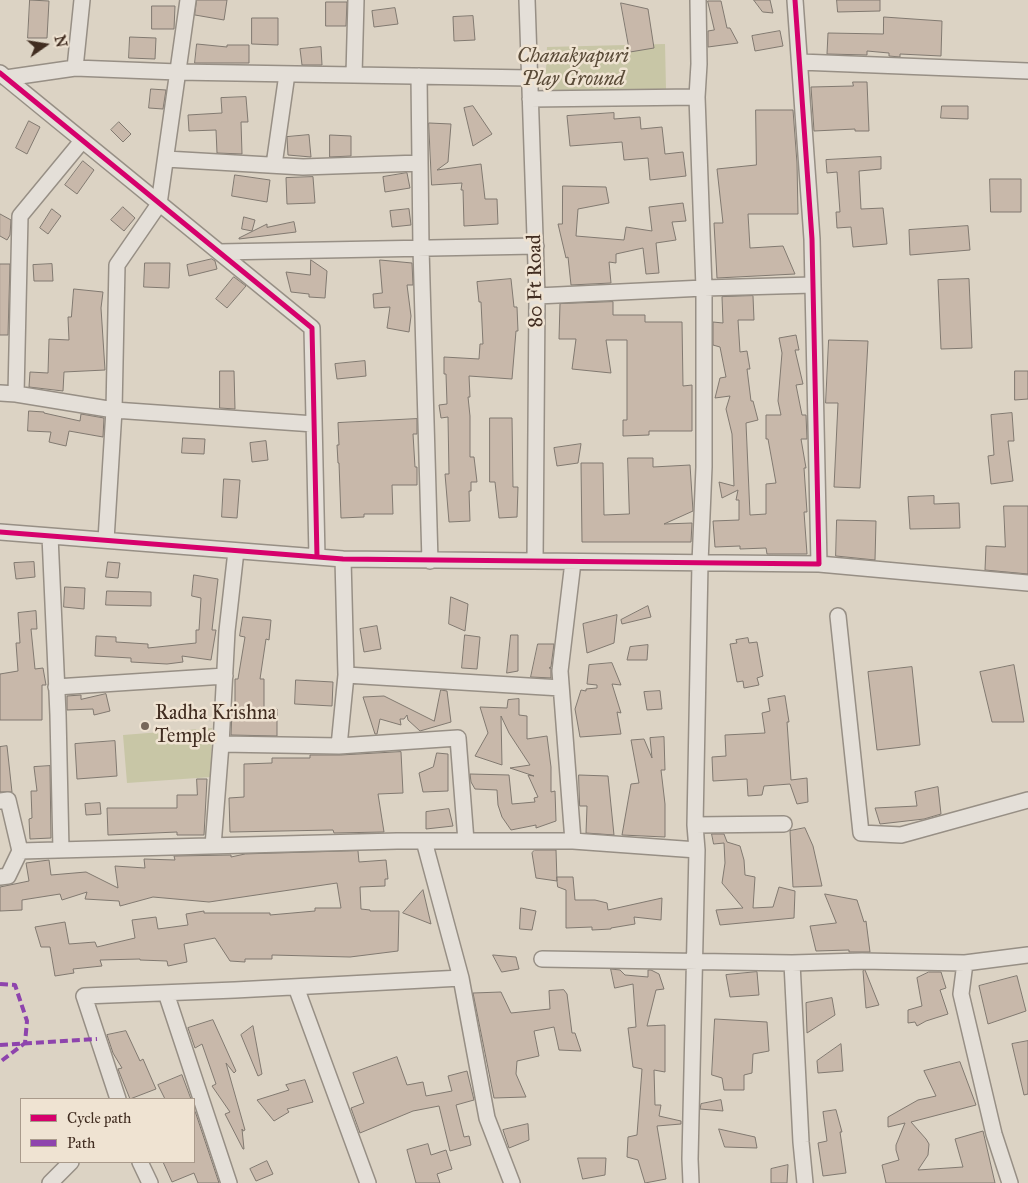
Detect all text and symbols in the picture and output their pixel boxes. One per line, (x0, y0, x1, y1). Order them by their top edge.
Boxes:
north arrow (20, 20, 70, 70)
text: N (50, 34, 70, 49)
park label: Chanakyapuri Play Ground (517, 45, 629, 92)
street label: 80 Ft Road (523, 234, 549, 328)
place label: Radha Krishna Temple (155, 702, 276, 749)
marker: Radha Krishna Temple (139, 720, 151, 732)
legend (20, 1098, 195, 1163)
text: Cycle path (67, 1109, 131, 1127)
text: Path (67, 1134, 95, 1152)

